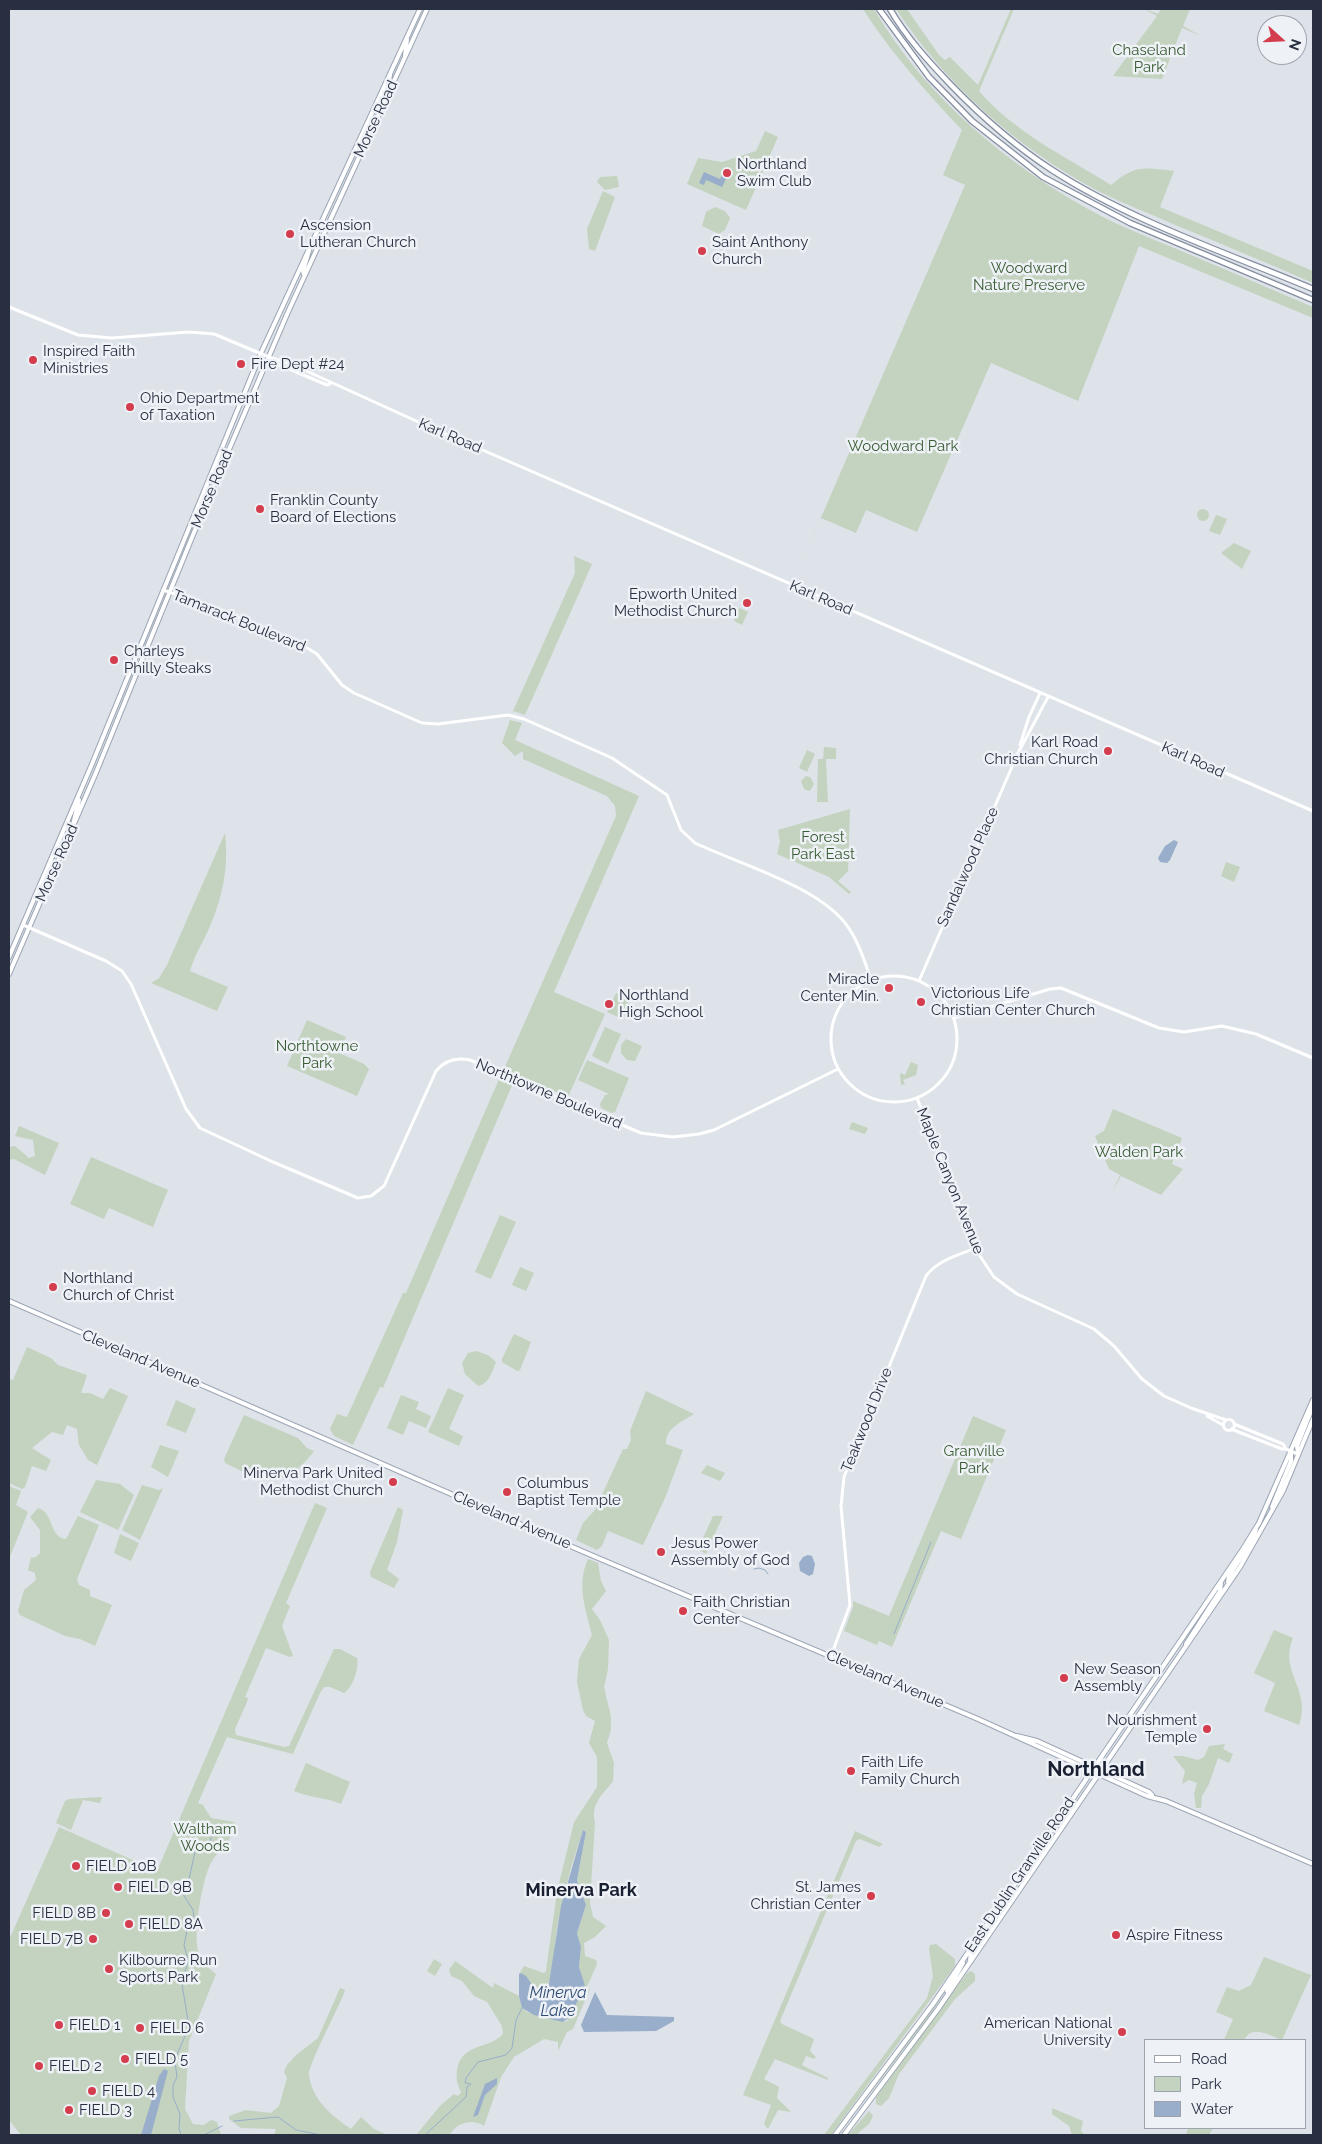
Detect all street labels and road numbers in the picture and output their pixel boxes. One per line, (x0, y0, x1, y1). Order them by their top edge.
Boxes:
street label: Morse Road (350, 78, 402, 160)
street label: Karl Road (416, 415, 484, 457)
street label: Morse Road (187, 447, 237, 531)
street label: Karl Road (787, 577, 855, 619)
street label: Tamarack Boulevard (170, 586, 308, 656)
street label: Karl Road (1159, 738, 1227, 782)
street label: Sandalwood Place (934, 804, 1002, 930)
street label: Morse Road (32, 821, 82, 905)
street label: Northtowne Boulevard (473, 1055, 625, 1133)
street label: Maple Canyon Avenue (912, 1105, 988, 1257)
street label: Cleveland Avenue (79, 1326, 203, 1392)
street label: Teakwood Drive (838, 1365, 896, 1475)
street label: Cleveland Avenue (450, 1487, 574, 1553)
street label: Cleveland Avenue (823, 1646, 947, 1712)
street label: East Dublin Granville Road (961, 1794, 1079, 1956)

